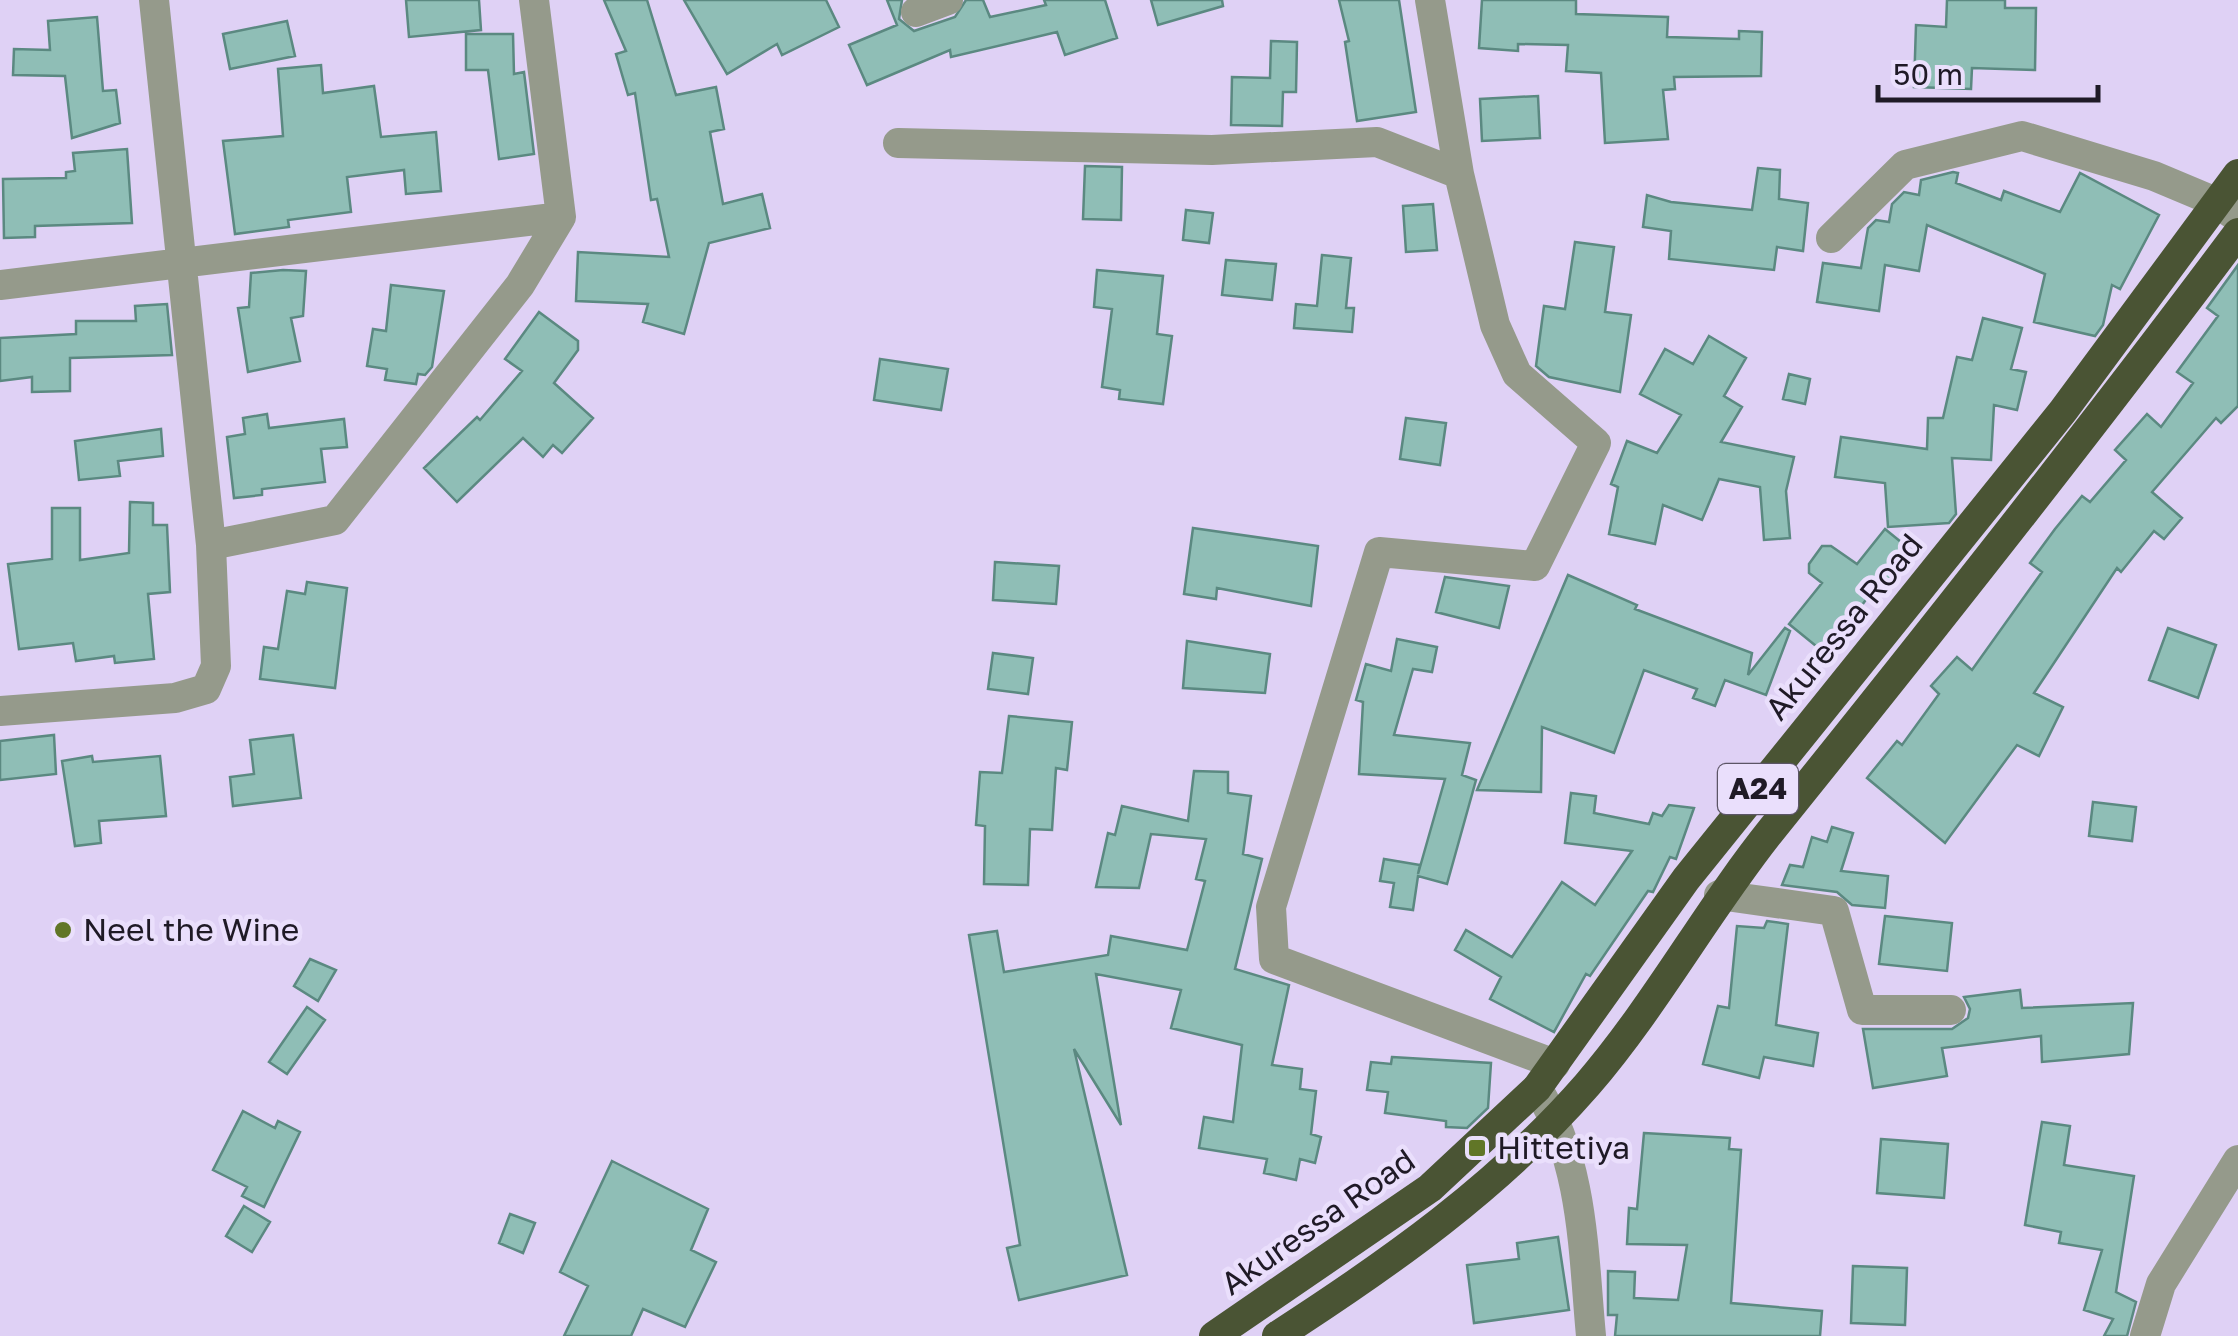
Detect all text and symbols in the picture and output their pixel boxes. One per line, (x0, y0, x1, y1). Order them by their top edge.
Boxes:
scale bar (1878, 40, 2098, 102)
text: 50 m (1893, 56, 1963, 92)
street label: Akuressa Road (1757, 526, 1930, 727)
road number: A24 (1718, 764, 1798, 814)
place label: Neel the Wine (83, 910, 299, 948)
marker: Neel the Wine (52, 919, 74, 941)
place label: Hittetiya (1497, 1128, 1630, 1166)
marker: Hittetiya (1466, 1137, 1488, 1159)
street label: Akuressa Road (1213, 1140, 1422, 1302)

